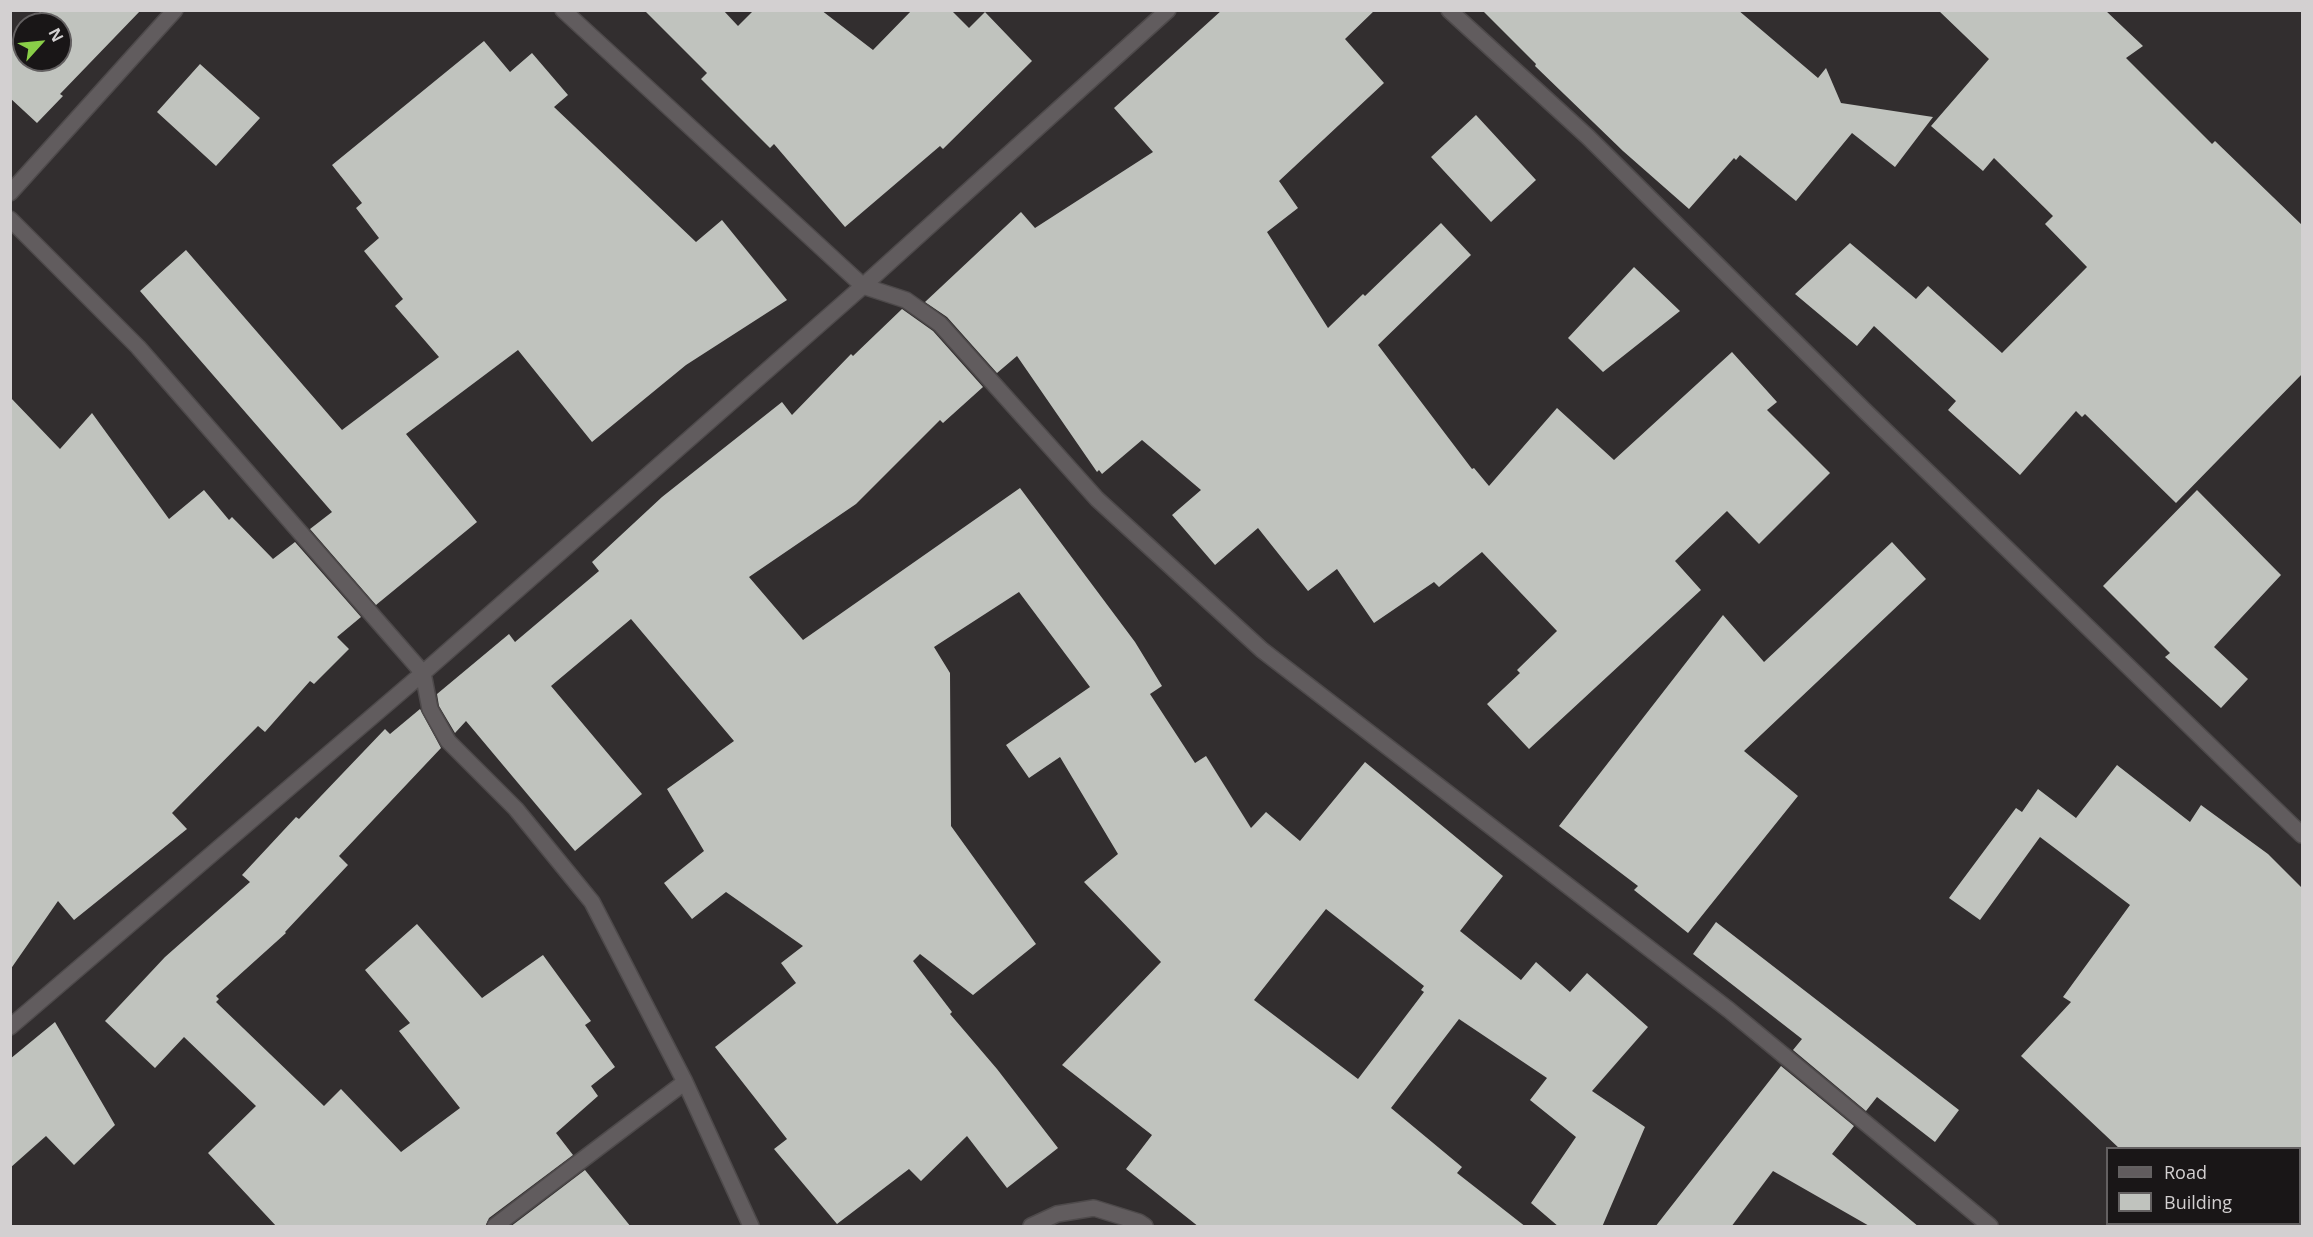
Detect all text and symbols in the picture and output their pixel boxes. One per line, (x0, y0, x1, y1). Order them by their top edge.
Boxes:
north arrow (12, 12, 72, 72)
text: N (43, 24, 69, 46)
legend (2106, 1147, 2301, 1225)
text: Road (2164, 1160, 2207, 1184)
text: Building (2164, 1190, 2232, 1214)

